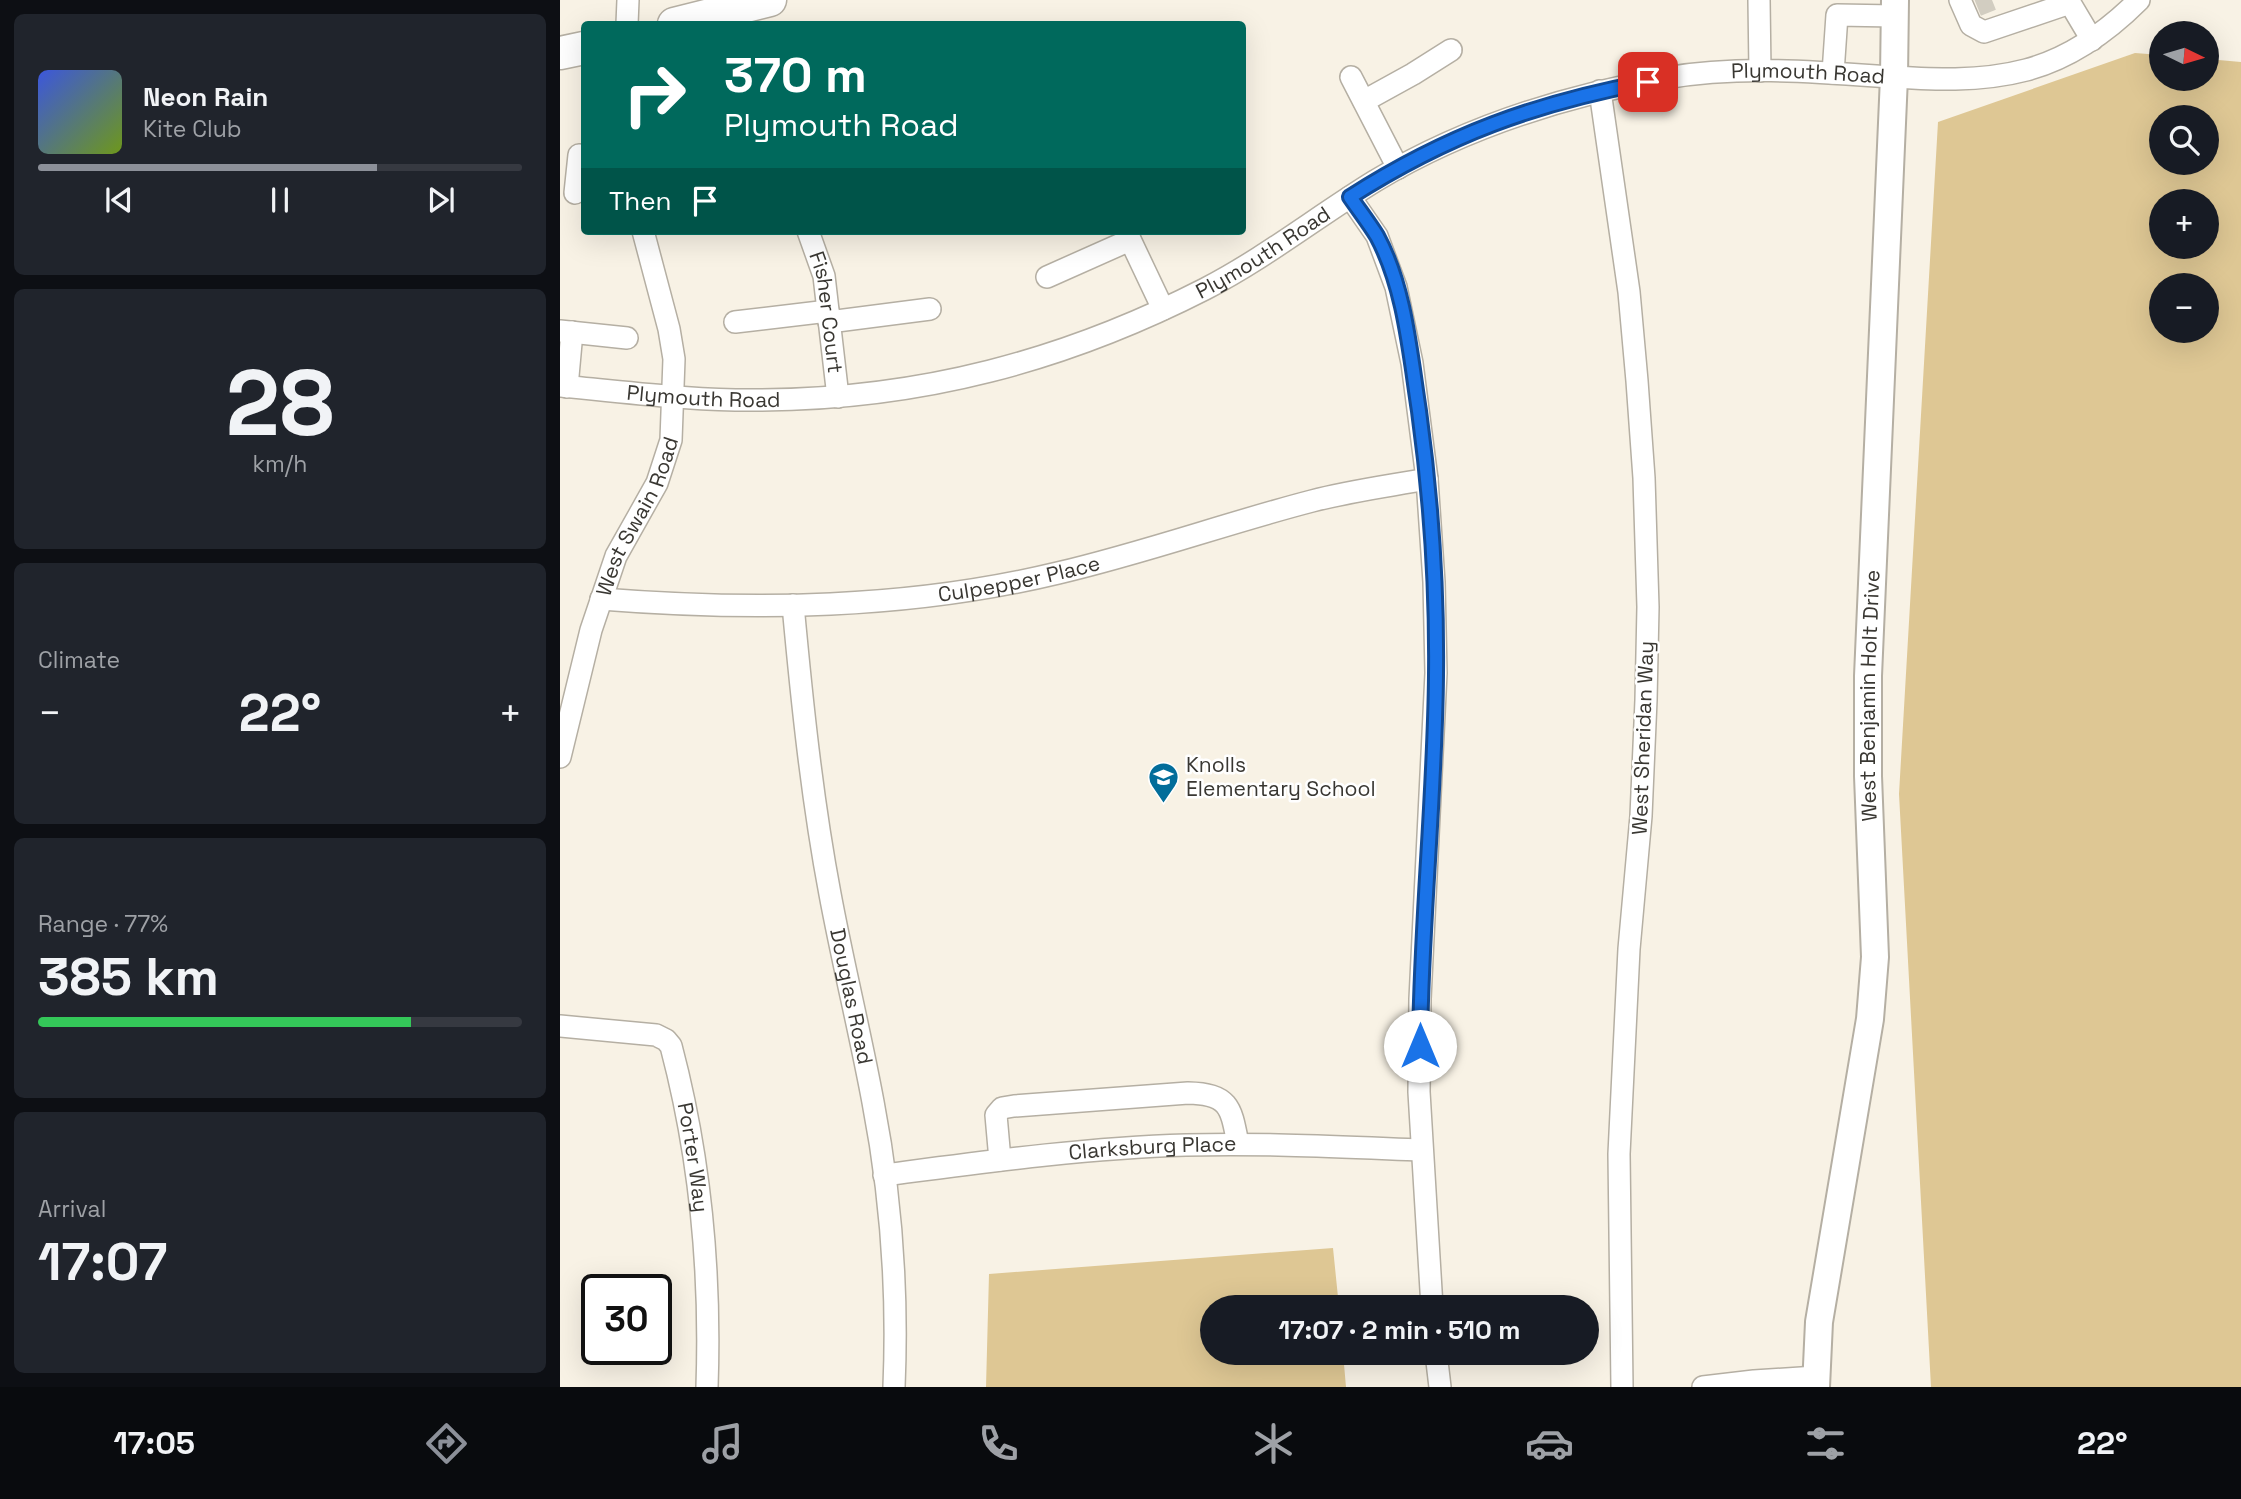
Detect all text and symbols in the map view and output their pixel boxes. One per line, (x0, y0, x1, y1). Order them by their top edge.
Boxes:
north arrow (2149, 21, 2219, 91)
map controls (2149, 21, 2219, 343)
text: 370 m (724, 44, 867, 106)
icon: right (609, 49, 700, 140)
pin (1618, 52, 1678, 112)
street label: Plymouth Road (1731, 57, 1886, 90)
icon: arrive (1629, 63, 1667, 101)
text: Neon Rain (143, 80, 268, 114)
text: Plymouth Road (724, 105, 959, 145)
button: search (2149, 105, 2219, 175)
text: Kite Club (143, 114, 242, 144)
icon: previous (100, 181, 138, 219)
icon: pause (261, 181, 299, 219)
icon: next (422, 181, 460, 219)
icon: arrive (686, 182, 724, 220)
text: Then (609, 184, 672, 218)
button: + (2149, 189, 2219, 259)
street label: Plymouth Road (1191, 200, 1335, 305)
street label: Fisher Court (803, 247, 849, 375)
button: − (2149, 273, 2219, 343)
text: 28 (226, 345, 334, 462)
street label: Plymouth Road (625, 379, 781, 413)
street label: West Swain Road (589, 433, 684, 599)
text: km/h (253, 449, 307, 479)
street label: Culpepper Place (936, 549, 1103, 608)
street label: West Benjamin Holt Drive (1854, 569, 1886, 822)
street label: West Sheridan Way (1626, 640, 1659, 835)
text: Climate (38, 645, 120, 675)
text: 22° (239, 680, 321, 746)
text: − (38, 689, 62, 737)
text: + (498, 689, 522, 737)
place label: Knolls Elementary School (1186, 751, 1376, 802)
school or university icon: Knolls Elementary School (1146, 760, 1180, 804)
text: Range · 77% (38, 909, 168, 939)
street label: Douglas Road (824, 926, 879, 1067)
text: 385 km (38, 944, 219, 1010)
position arrow (1383, 1009, 1457, 1083)
street label: Porter Way (671, 1100, 715, 1214)
street label: Clarksburg Place (1067, 1130, 1236, 1166)
text: Arrival (38, 1194, 106, 1224)
text: 17:07 (38, 1229, 167, 1295)
speed limit sign: 30 (581, 1274, 672, 1365)
text: 17:07 · 2 min · 510 m (1278, 1313, 1521, 1347)
icon: directions (422, 1419, 471, 1468)
icon: music (698, 1419, 747, 1468)
icon: phone (974, 1419, 1023, 1468)
icon: climate (1249, 1419, 1298, 1468)
icon: car (1525, 1419, 1574, 1468)
icon: filters (1801, 1419, 1850, 1468)
text: 17:05 (113, 1423, 195, 1463)
text: 22° (2077, 1423, 2128, 1463)

